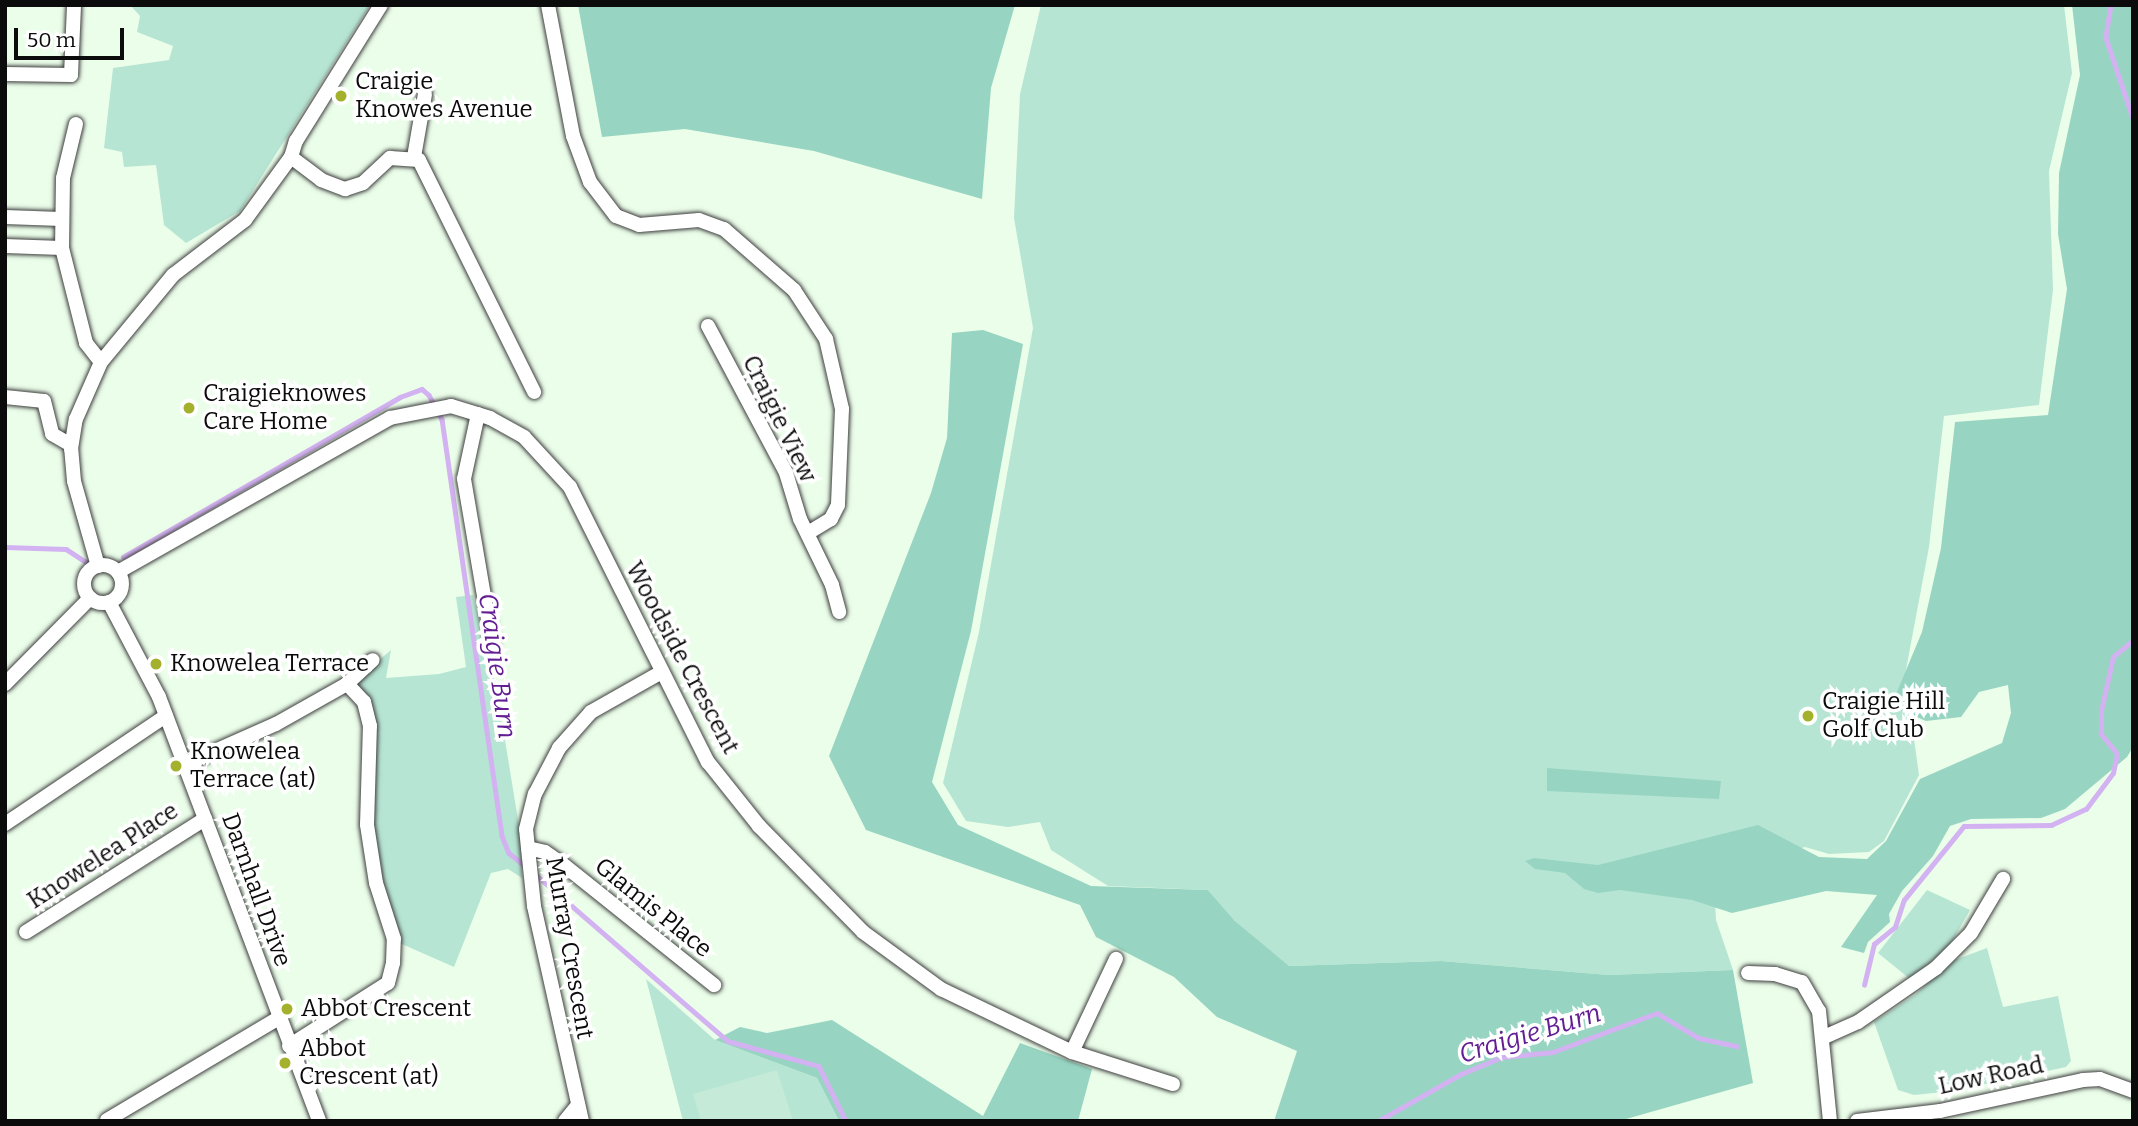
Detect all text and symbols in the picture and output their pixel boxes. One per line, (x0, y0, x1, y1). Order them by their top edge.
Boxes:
scale bar (18, 14, 128, 58)
text: 50 m (27, 27, 76, 53)
place label: Craigie Knowes Avenue (355, 68, 533, 124)
marker: Craigie Knowes Avenue (333, 88, 349, 104)
street label: Craigie View (736, 351, 822, 487)
place label: Craigieknowes Care Home (203, 380, 366, 436)
marker: Craigieknowes Care Home (181, 400, 197, 416)
street label: Woodside Crescent (619, 557, 745, 759)
water label: Craigie Burn (471, 591, 523, 741)
place label: Knowelea Terrace (170, 650, 369, 678)
marker: Knowelea Terrace (148, 656, 164, 672)
place label: Craigie Hill Golf Club (1822, 688, 1945, 744)
marker: Craigie Hill Golf Club (1800, 708, 1816, 724)
place label: Knowelea Terrace (at) (190, 738, 316, 794)
marker: Knowelea Terrace (at) (168, 758, 184, 774)
street label: Knowelea Place (22, 797, 184, 915)
street label: Darnhall Drive (215, 809, 297, 971)
street label: Glamis Place (589, 852, 717, 964)
street label: Murray Crescent (539, 855, 599, 1041)
place label: Abbot Crescent (301, 995, 471, 1023)
water label: Craigie Burn (1455, 998, 1605, 1070)
marker: Abbot Crescent (279, 1001, 295, 1017)
place label: Abbot Crescent (at) (299, 1035, 439, 1091)
street label: Low Road (1936, 1051, 2046, 1101)
marker: Abbot Crescent (at) (277, 1055, 293, 1071)

